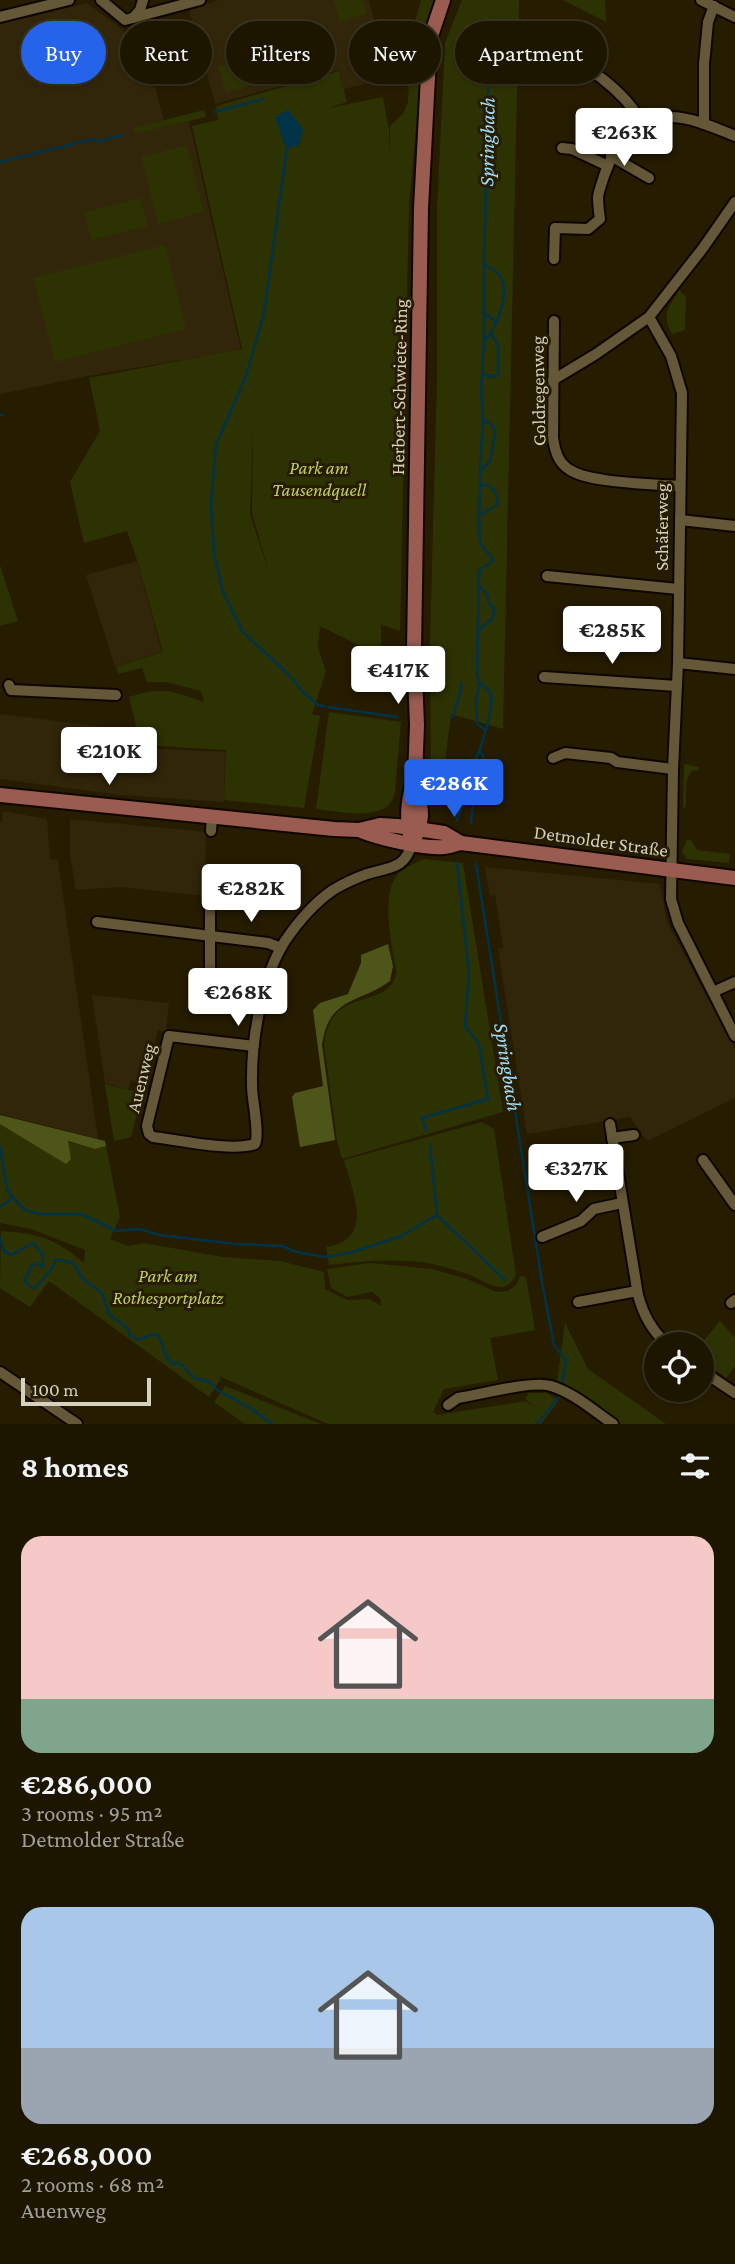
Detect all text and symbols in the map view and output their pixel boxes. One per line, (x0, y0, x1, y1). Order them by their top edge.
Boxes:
chip: Buy (21, 21, 106, 84)
chip: Rent (120, 21, 212, 84)
chip: Filters (226, 21, 335, 84)
chip: New (349, 21, 441, 84)
chip: Apartment (455, 21, 607, 84)
water label: Springbach (474, 97, 500, 187)
pin: €263K (575, 108, 673, 168)
text: €263K (592, 118, 656, 144)
street label: Herbert-Schwiete-Ring (387, 299, 411, 475)
street label: Goldregenweg (527, 336, 549, 446)
park label: Park am Tausendquell (272, 457, 366, 500)
street label: Schäferweg (651, 483, 672, 571)
pin: €285K (563, 606, 661, 666)
text: €285K (579, 616, 645, 642)
pin: €417K (349, 646, 447, 706)
text: €417K (367, 656, 429, 682)
pin: €210K (60, 728, 158, 787)
text: €210K (77, 737, 141, 763)
pin: €286K (405, 760, 503, 819)
text: €286K (420, 769, 488, 795)
street label: Detmolder Straße (533, 821, 669, 861)
pin: €282K (202, 864, 300, 924)
text: €282K (218, 874, 284, 900)
pin: €268K (189, 968, 287, 1028)
text: €268K (204, 978, 272, 1004)
water label: Springbach (489, 1021, 527, 1113)
street label: Auenweg (122, 1041, 160, 1115)
pin: €327K (527, 1144, 625, 1204)
text: €327K (544, 1154, 608, 1180)
park label: Park am Rothesportplatz (112, 1265, 224, 1308)
map controls (644, 1332, 714, 1402)
button: locate (644, 1332, 714, 1402)
scale bar (21, 1375, 150, 1407)
text: 100 m (32, 1379, 79, 1400)
icon: filters (676, 1447, 714, 1485)
text: 8 homes (21, 1450, 129, 1483)
icon: home (305, 1581, 431, 1707)
text: €286,000 (21, 1767, 152, 1800)
text: 3 rooms · 95 m² (21, 1800, 162, 1826)
text: Detmolder Straße (21, 1826, 184, 1852)
icon: home (305, 1952, 431, 2078)
text: €268,000 (21, 2138, 153, 2171)
text: 2 rooms · 68 m² (21, 2171, 164, 2197)
text: Auenweg (21, 2197, 106, 2223)

